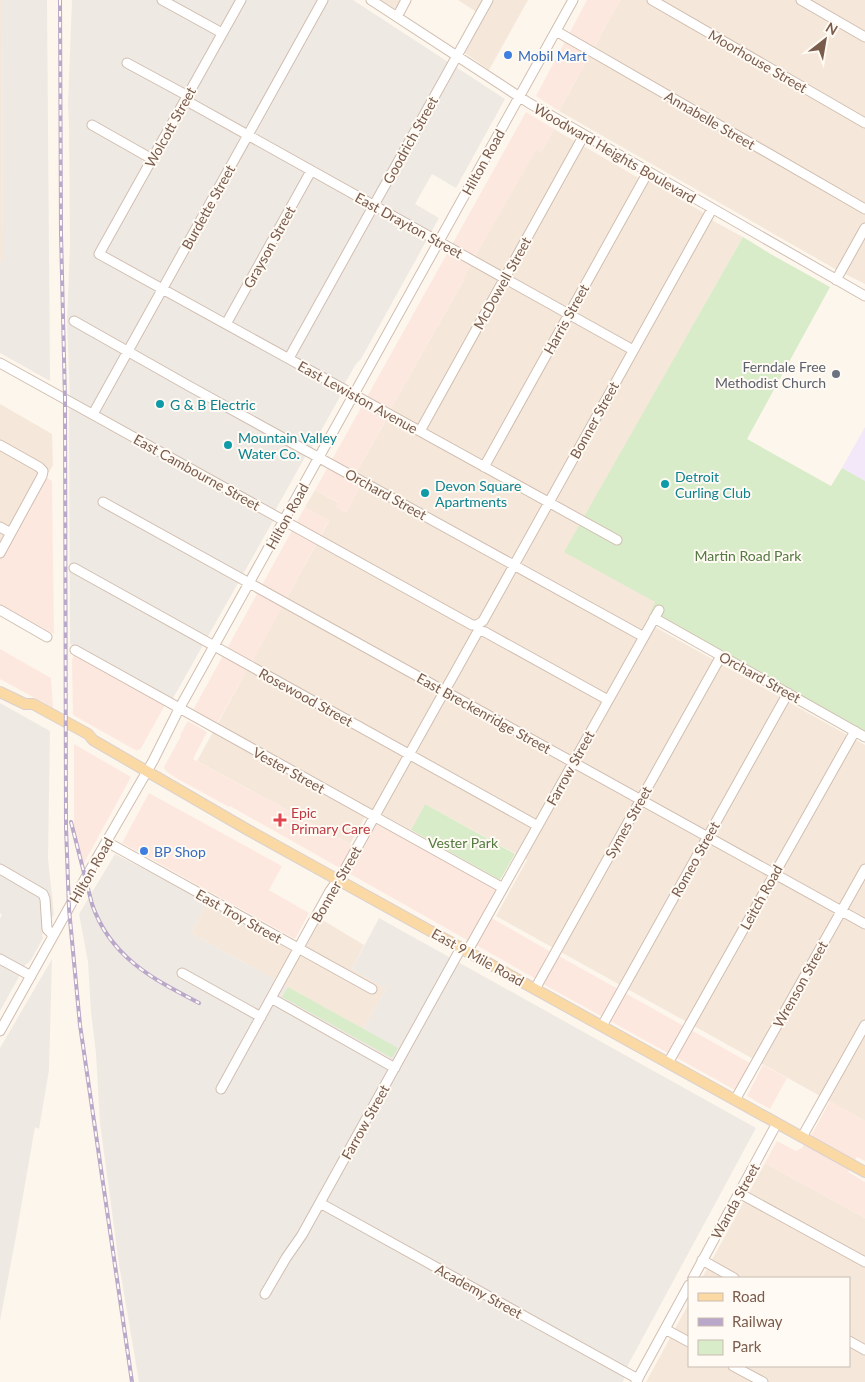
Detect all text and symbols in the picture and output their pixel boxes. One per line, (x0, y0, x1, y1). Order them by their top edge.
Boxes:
north arrow (800, 15, 850, 65)
text: N (823, 18, 841, 38)
street label: Moorhouse Street (706, 26, 810, 96)
place label: Mobil Mart (518, 47, 587, 64)
marker: Mobil Mart (502, 49, 514, 61)
street label: Wolcott Street (141, 84, 199, 170)
street label: Annabelle Street (662, 87, 758, 153)
street label: Goodrich Street (379, 93, 441, 187)
street label: Woodward Heights Boulevard (531, 100, 699, 206)
street label: Hilton Road (458, 126, 508, 198)
street label: Burdette Street (178, 162, 238, 252)
street label: East Drayton Street (352, 188, 466, 262)
street label: Grayson Street (239, 203, 299, 291)
street label: McDowell Street (470, 234, 534, 332)
street label: Harris Street (540, 281, 592, 357)
street label: East Lewiston Avenue (295, 357, 421, 437)
place label: Ferndale Free Methodist Church (715, 358, 826, 391)
marker: Ferndale Free Methodist Church (830, 368, 842, 380)
street label: Bonner Street (566, 379, 622, 461)
place label: G & B Electric (170, 396, 256, 413)
marker: G & B Electric (154, 398, 166, 410)
place label: Mountain Valley Water Co. (238, 429, 338, 462)
street label: East Cambourne Street (131, 430, 263, 514)
marker: Mountain Valley Water Co. (222, 439, 234, 451)
street label: Orchard Street (342, 465, 430, 523)
place label: Detroit Curling Club (675, 468, 751, 501)
place label: Devon Square Apartments (435, 477, 522, 510)
marker: Detroit Curling Club (659, 478, 671, 490)
street label: Hilton Road (262, 480, 312, 552)
marker: Devon Square Apartments (419, 487, 431, 499)
park label: Martin Road Park (695, 547, 802, 564)
street label: Orchard Street (716, 648, 804, 706)
street label: Rosewood Street (256, 664, 356, 730)
street label: East Breckenridge Street (414, 669, 554, 757)
street label: Farrow Street (542, 728, 598, 808)
street label: Vester Street (250, 743, 328, 797)
street label: Symes Street (601, 783, 655, 861)
place label: Epic Primary Care (291, 804, 370, 837)
marker: Epic Primary Care (273, 813, 287, 827)
street label: Romeo Street (667, 818, 723, 900)
street label: Hilton Road (65, 834, 117, 906)
park label: Vester Park (428, 834, 499, 851)
place label: BP Shop (154, 843, 206, 860)
street label: Bonner Street (307, 843, 365, 925)
marker: BP Shop (138, 845, 150, 857)
street label: Leitch Road (736, 862, 786, 932)
street label: East Troy Street (193, 885, 285, 947)
street label: East 9 Mile Road (429, 925, 527, 989)
street label: Wrenson Street (769, 938, 831, 1030)
street label: Farrow Street (337, 1082, 393, 1162)
street label: Wanda Street (707, 1160, 763, 1242)
street label: Academy Street (433, 1260, 525, 1322)
legend (688, 1277, 850, 1367)
text: Road (732, 1287, 765, 1305)
text: Railway (732, 1312, 783, 1330)
text: Park (732, 1337, 762, 1355)

